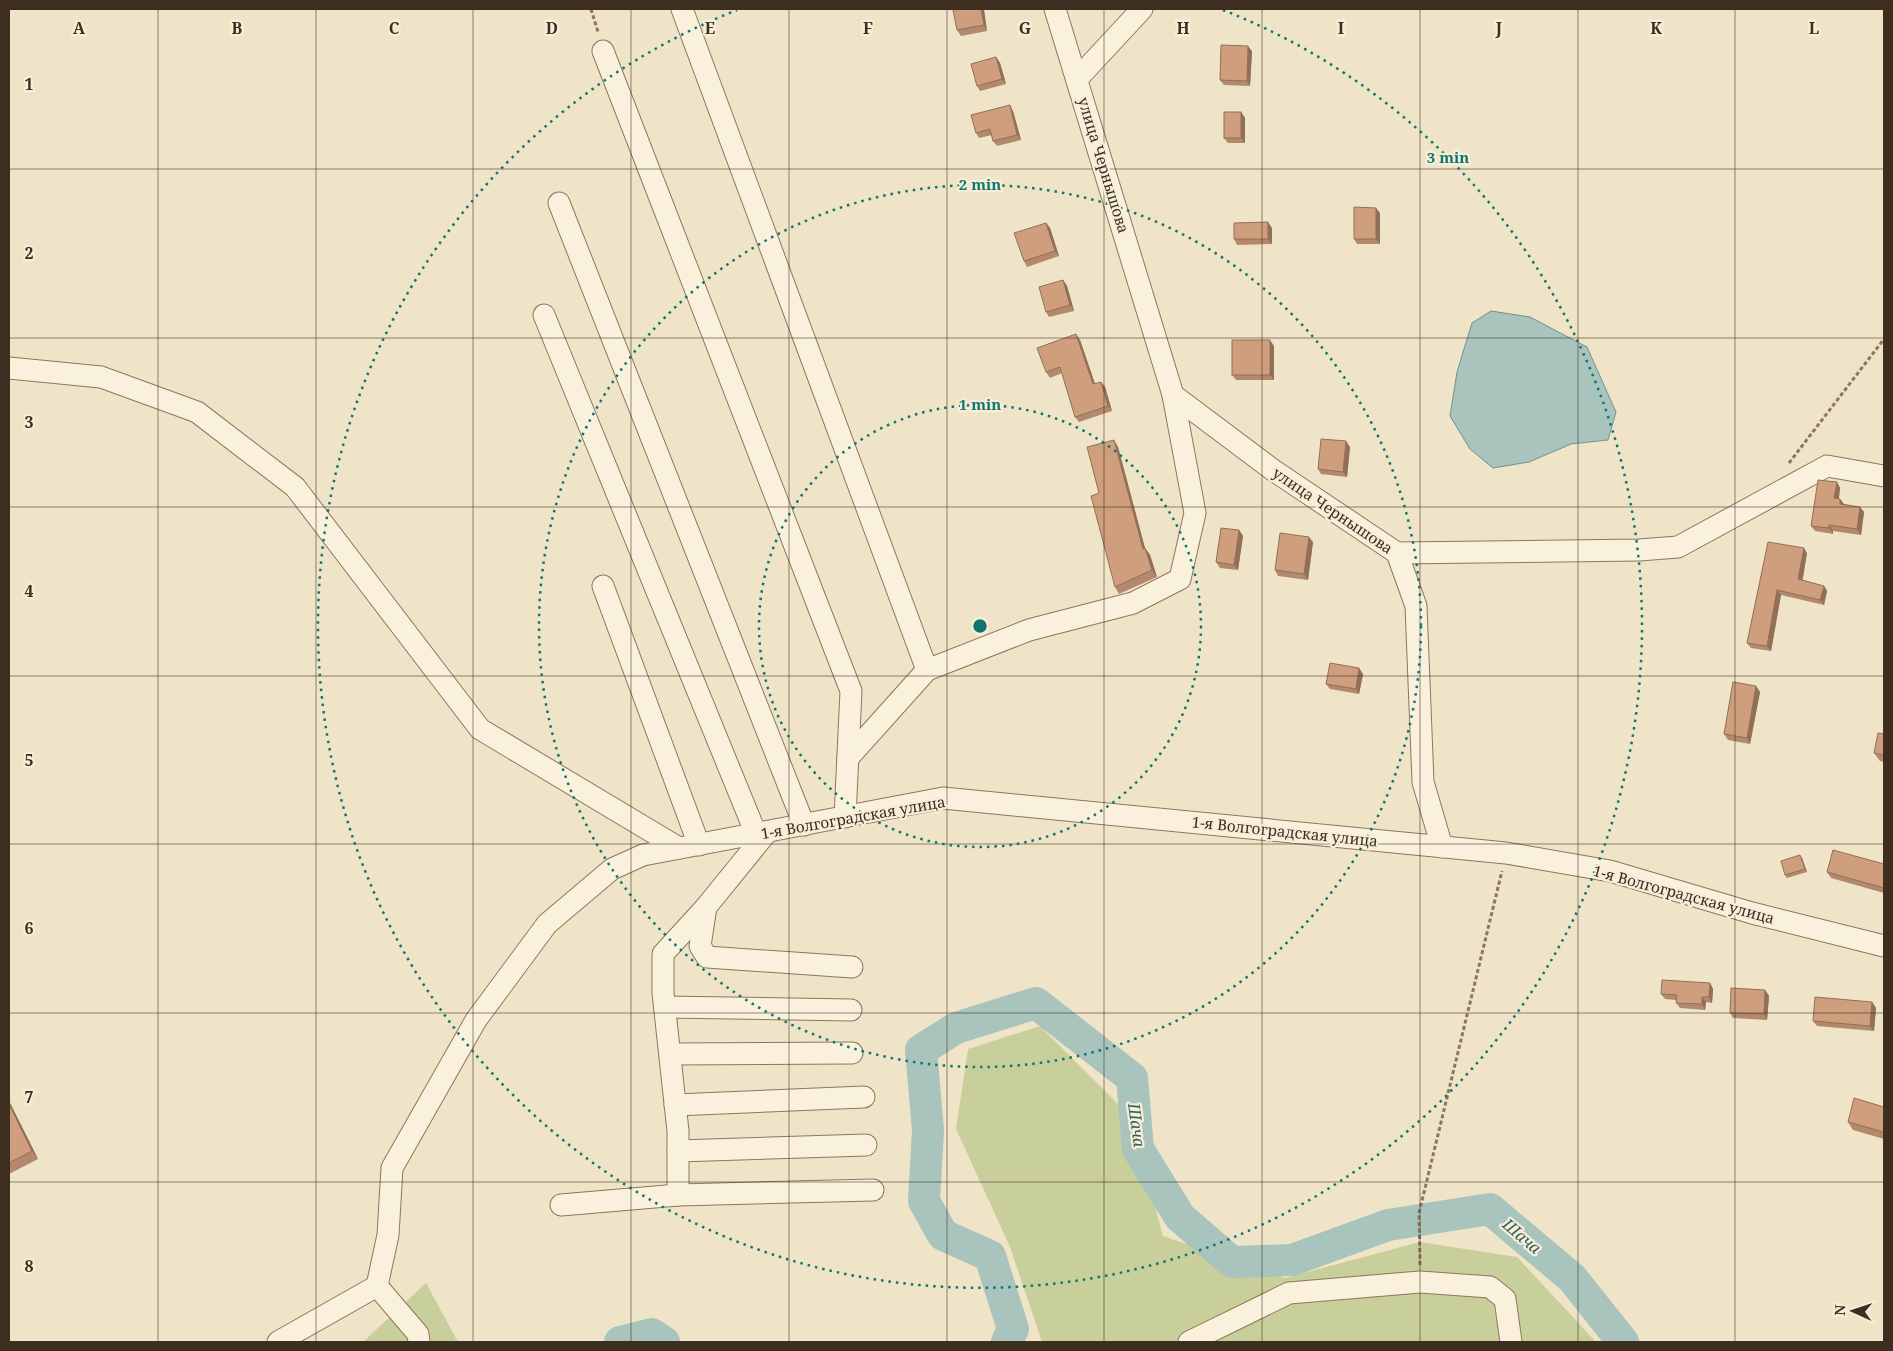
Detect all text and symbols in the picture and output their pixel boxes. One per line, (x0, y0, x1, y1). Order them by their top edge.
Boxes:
text: A (73, 17, 86, 39)
text: B (232, 17, 243, 39)
text: C (389, 17, 400, 39)
text: D (546, 17, 558, 39)
text: E (705, 17, 715, 39)
text: F (863, 17, 873, 39)
text: G (1019, 17, 1031, 39)
text: H (1176, 17, 1190, 39)
text: I (1338, 17, 1344, 39)
text: J (1495, 17, 1503, 39)
text: K (1650, 17, 1662, 39)
text: L (1809, 17, 1819, 39)
text: 1 (24, 73, 34, 95)
street label: улица Чернышова (1074, 95, 1134, 235)
text: 3 min (1427, 147, 1469, 167)
text: 2 min (959, 174, 1001, 194)
text: 2 (24, 242, 34, 264)
text: 1 min (959, 394, 1001, 414)
text: 3 (24, 411, 34, 433)
street label: улица Чернышова (1269, 462, 1397, 558)
text: 4 (24, 580, 34, 602)
centre of rings (971, 617, 989, 635)
text: 5 (24, 749, 34, 771)
street label: 1-я Волгоградская улица (759, 791, 947, 843)
street label: 1-я Волгоградская улица (1191, 811, 1379, 851)
street label: 1-я Волгоградская улица (1591, 860, 1777, 928)
text: 6 (24, 917, 34, 939)
text: 7 (24, 1086, 34, 1108)
water label: Шача (1123, 1101, 1151, 1148)
water label: Шача (1497, 1213, 1546, 1259)
text: 8 (24, 1255, 34, 1277)
north arrow (1828, 1286, 1878, 1336)
text: N (1830, 1304, 1849, 1316)

